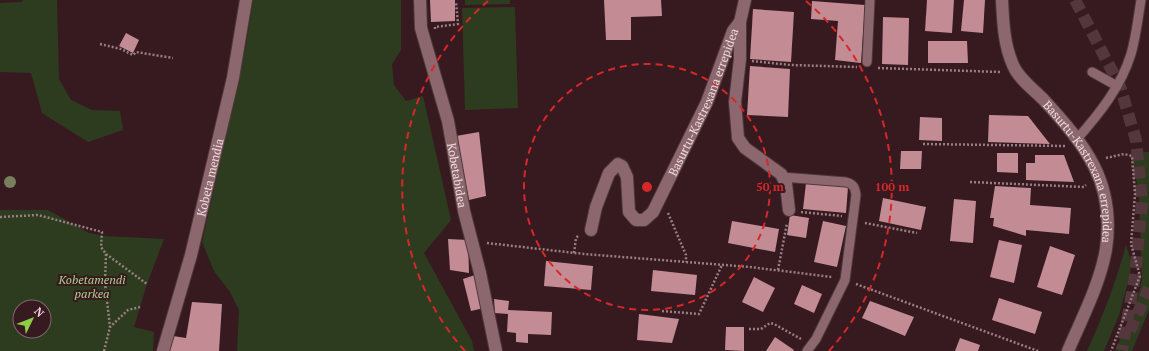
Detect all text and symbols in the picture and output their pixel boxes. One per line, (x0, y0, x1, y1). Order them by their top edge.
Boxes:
street label: Basurtu-Kastrexana errepidea (664, 26, 741, 178)
street label: Basurtu-Kastrexana errepidea (1040, 97, 1115, 244)
street label: Kobeta mendia (193, 137, 226, 218)
street label: Kobetabidea (445, 142, 471, 209)
text: 50 m (756, 179, 784, 194)
text: 100 m (875, 179, 909, 194)
centre of rings (640, 180, 654, 194)
park label: Kobetamendi parkea (57, 272, 126, 301)
north arrow (12, 299, 52, 339)
text: N (31, 304, 48, 320)

